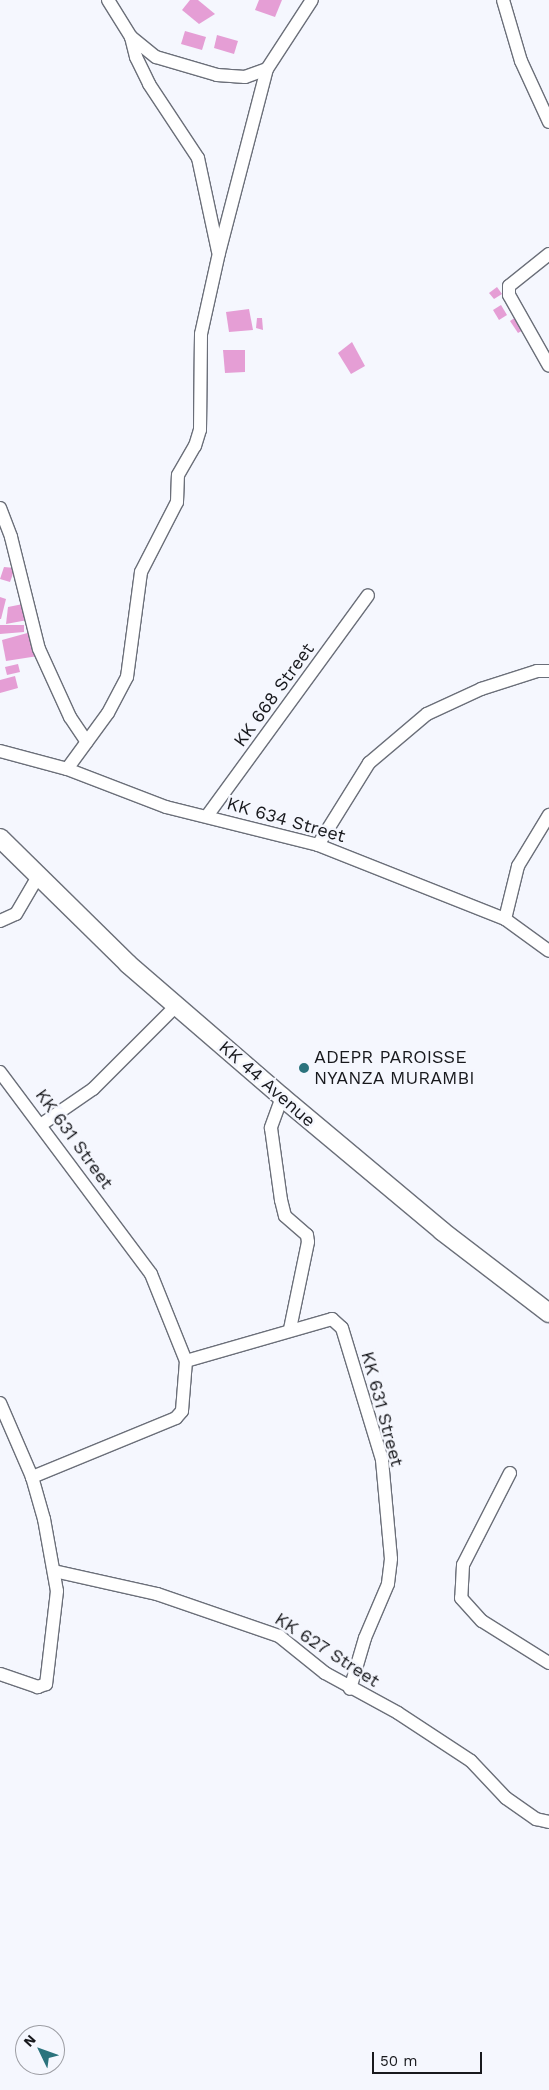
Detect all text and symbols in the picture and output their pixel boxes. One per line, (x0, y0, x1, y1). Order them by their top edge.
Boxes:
street label: KK 668 Street (229, 639, 319, 751)
street label: KK 634 Street (224, 793, 348, 847)
street label: KK 44 Avenue (214, 1036, 320, 1132)
place label: ADEPR PAROISSE NYANZA MURAMBI (314, 1047, 475, 1090)
marker: ADEPR PAROISSE NYANZA MURAMBI (298, 1062, 310, 1074)
street label: KK 631 Street (30, 1085, 118, 1193)
street label: KK 631 Street (356, 1349, 408, 1469)
street label: KK 627 Street (270, 1608, 384, 1692)
north arrow (15, 2025, 65, 2075)
text: N (20, 2031, 39, 2050)
scale bar (374, 2042, 484, 2074)
text: 50 m (380, 2052, 417, 2070)

